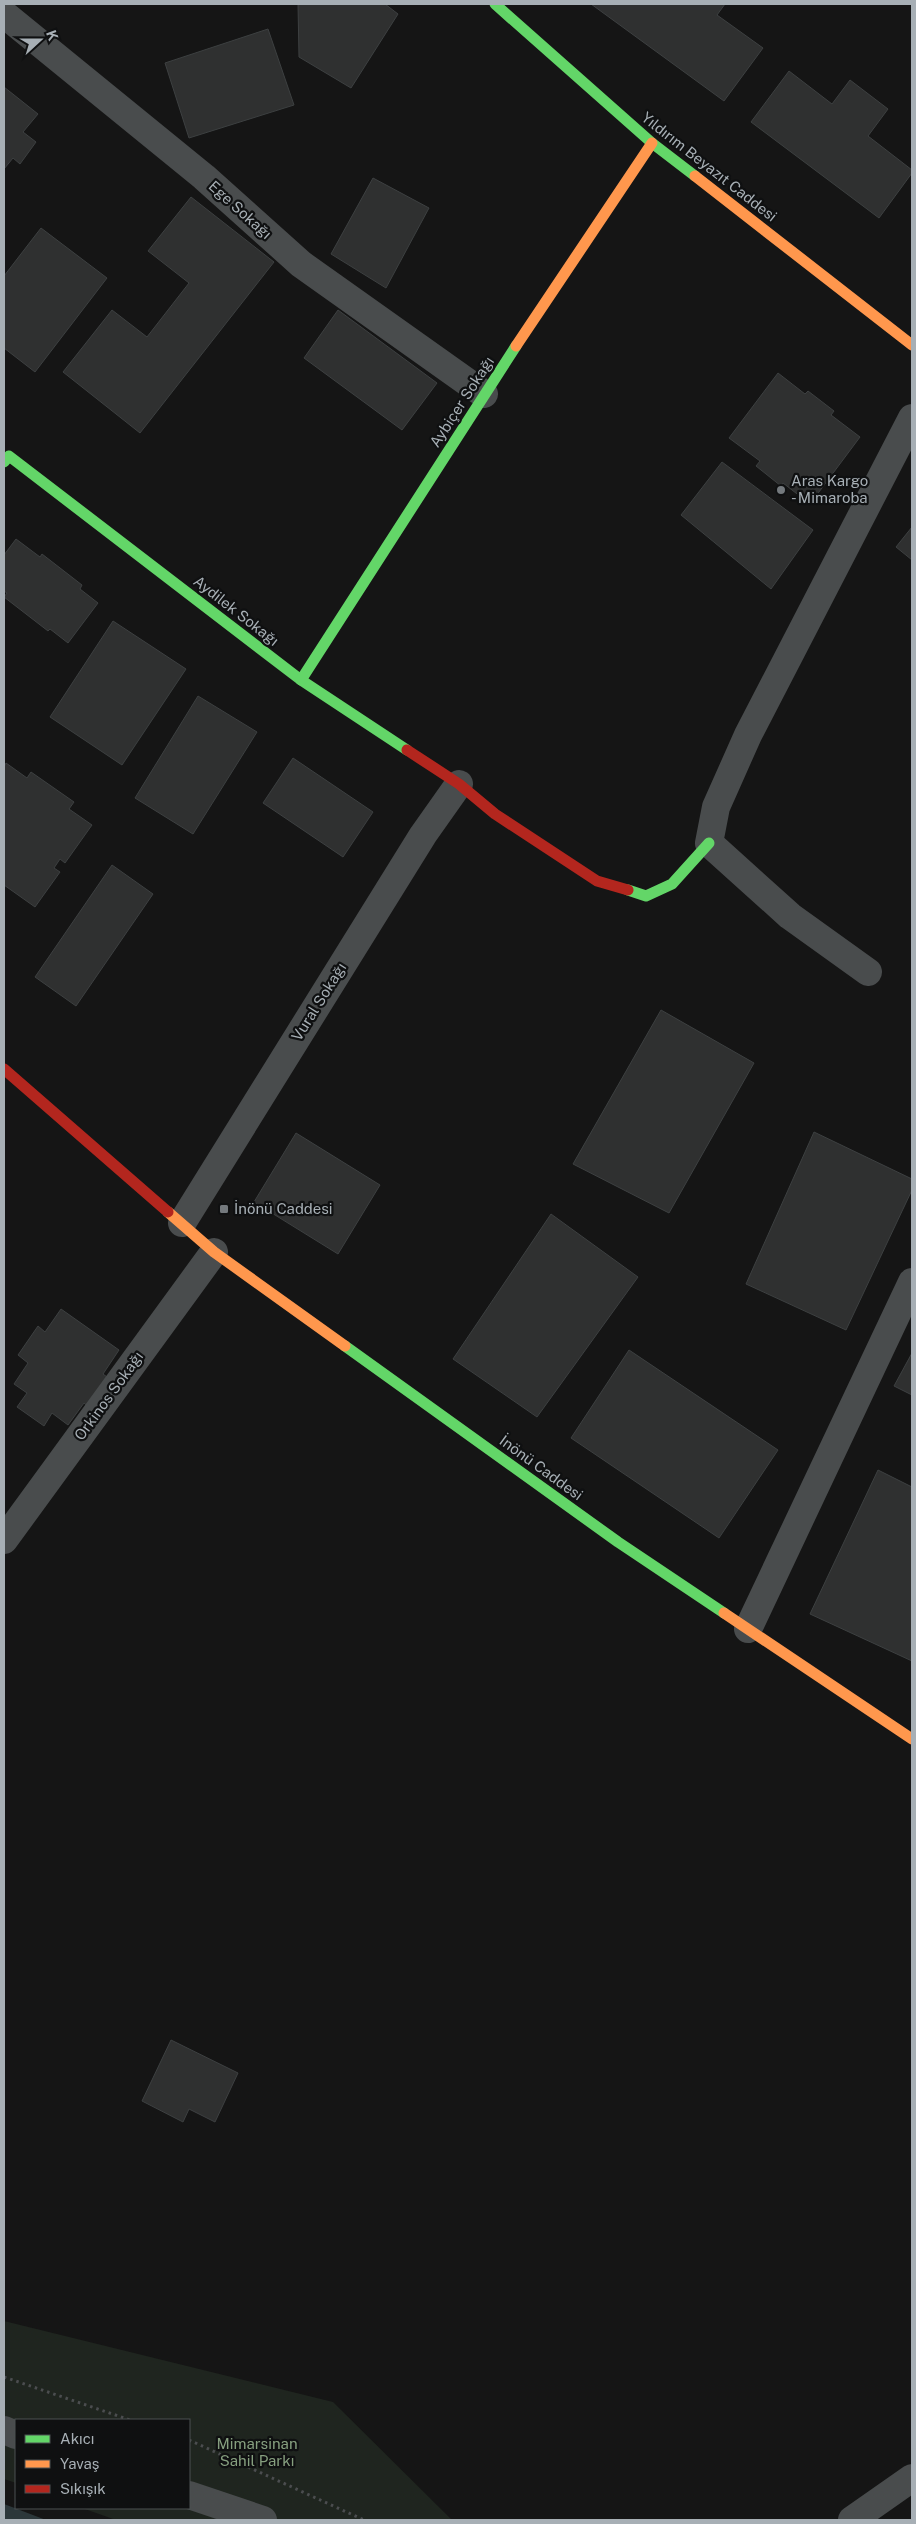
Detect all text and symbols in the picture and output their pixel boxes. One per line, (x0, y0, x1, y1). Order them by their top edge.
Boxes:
north arrow (15, 15, 65, 65)
text: K (43, 28, 61, 43)
street label: Yıldırım Beyazıt Caddesi (638, 109, 780, 225)
street label: Ege Sokağı (206, 177, 275, 242)
street label: Aybiçer Sokağı (426, 353, 497, 450)
place label: Aras Kargo - Mimaroba (791, 472, 868, 506)
marker: Aras Kargo - Mimaroba (775, 484, 787, 496)
street label: Aydilek Sokağı (190, 572, 282, 649)
street label: Vural Sokağı (288, 959, 349, 1044)
place label: İnönü Caddesi (234, 1199, 333, 1217)
marker: İnönü Caddesi (218, 1203, 230, 1215)
street label: Orkinos Sokağı (71, 1348, 146, 1443)
street label: İnönü Caddesi (496, 1431, 587, 1503)
legend (15, 2419, 190, 2509)
text: Akıcı (60, 2430, 94, 2447)
park label: Mimarsinan Sahil Parkı (216, 2435, 298, 2469)
text: Yavaş (60, 2455, 99, 2472)
text: Sıkışık (60, 2480, 106, 2497)

